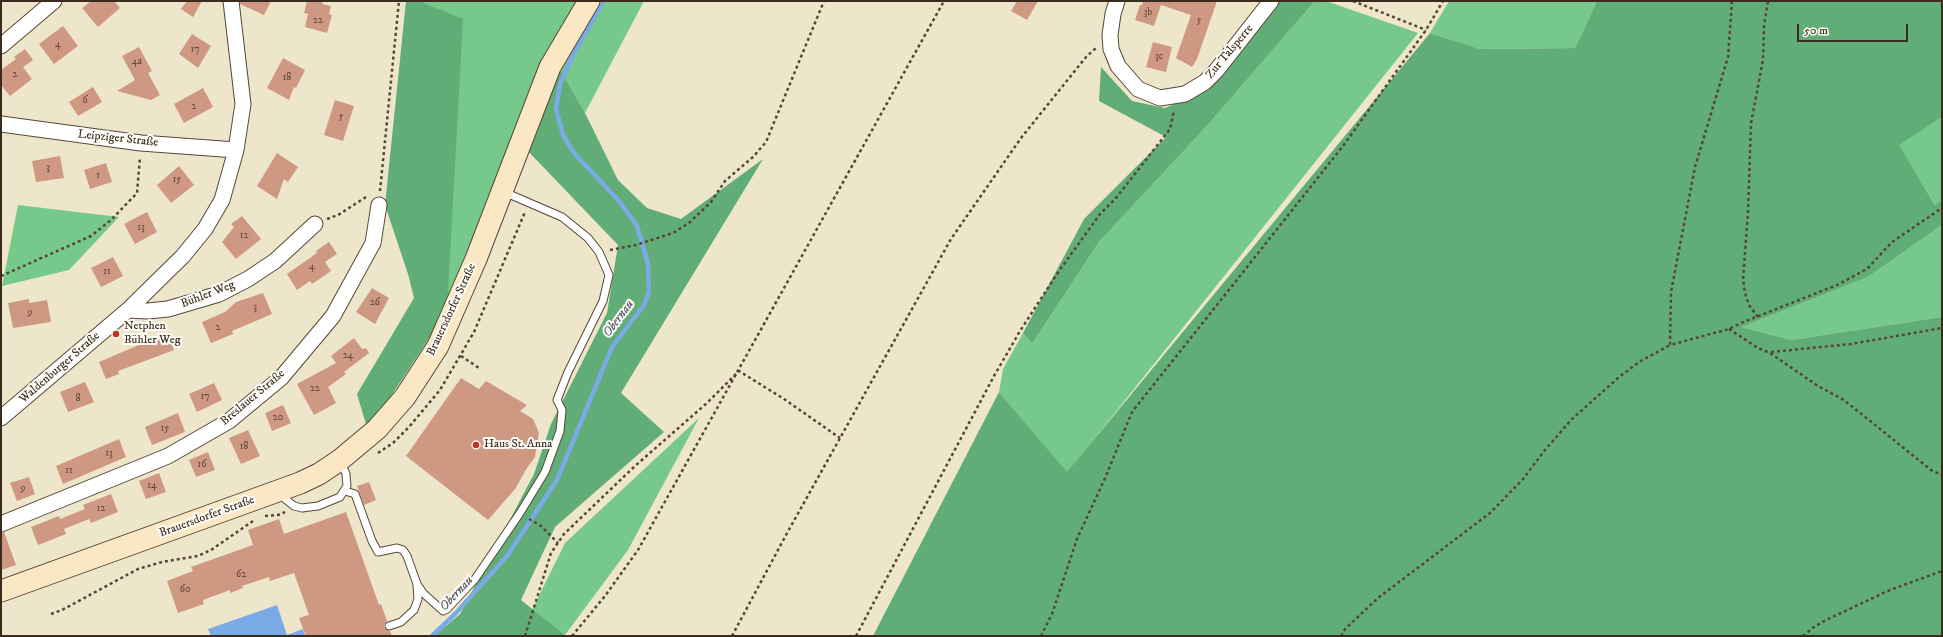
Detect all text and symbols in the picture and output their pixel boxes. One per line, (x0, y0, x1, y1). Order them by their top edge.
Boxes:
house number: 3b (1144, 7, 1152, 19)
house number: 22 (313, 15, 323, 27)
house number: 5 (1197, 15, 1201, 27)
scale bar (1799, 16, 1910, 42)
street label: Zur Talsperre (1203, 22, 1257, 82)
text: 50 m (1804, 23, 1828, 38)
house number: 4 (55, 39, 61, 51)
house number: 17 (191, 44, 199, 56)
house number: 3c (1155, 51, 1163, 63)
house number: 4a (132, 56, 142, 68)
house number: 2 (13, 69, 17, 81)
house number: 18 (283, 72, 291, 84)
house number: 6 (82, 95, 88, 107)
house number: 2 (192, 101, 196, 113)
house number: 5 (339, 111, 343, 123)
street label: Leipziger Straße (77, 128, 159, 150)
house number: 3 (46, 162, 50, 174)
house number: 1 (96, 170, 100, 182)
house number: 15 (173, 174, 181, 186)
house number: 13 (137, 222, 145, 234)
house number: 12 (240, 230, 248, 242)
house number: 4 (309, 261, 315, 273)
street label: Brauersdorfer Straße (424, 262, 480, 358)
house number: 11 (103, 266, 111, 278)
street label: Bühler Weg (179, 278, 237, 312)
house number: 26 (370, 297, 380, 309)
water label: Obernau (600, 297, 638, 341)
house number: 3 (253, 302, 257, 314)
house number: 9 (28, 307, 32, 319)
place label: Netphen Bühler Weg (124, 320, 180, 348)
house number: 2 (216, 322, 220, 334)
street label: Waldenburger Straße (17, 329, 103, 407)
marker: Netphen Bühler Weg (111, 329, 121, 339)
house number: 24 (343, 350, 353, 362)
street label: Breslauer Straße (218, 367, 288, 429)
house number: 22 (310, 383, 320, 395)
house number: 17 (201, 391, 209, 403)
house number: 8 (75, 393, 81, 405)
house number: 20 (273, 412, 283, 424)
house number: 15 (161, 423, 169, 435)
place label: Haus St. Anna (484, 438, 552, 452)
marker: Haus St. Anna (471, 440, 481, 450)
house number: 18 (240, 441, 248, 453)
house number: 13 (105, 448, 113, 460)
house number: 16 (198, 459, 206, 471)
house number: 11 (65, 465, 73, 477)
house number: 14 (147, 480, 157, 492)
house number: 9 (21, 483, 25, 495)
street label: Brauersdorfer Straße (157, 493, 257, 541)
house number: 12 (97, 503, 105, 515)
house number: 62 (236, 569, 246, 581)
water label: Obernau (437, 573, 477, 615)
house number: 60 (180, 584, 190, 596)

